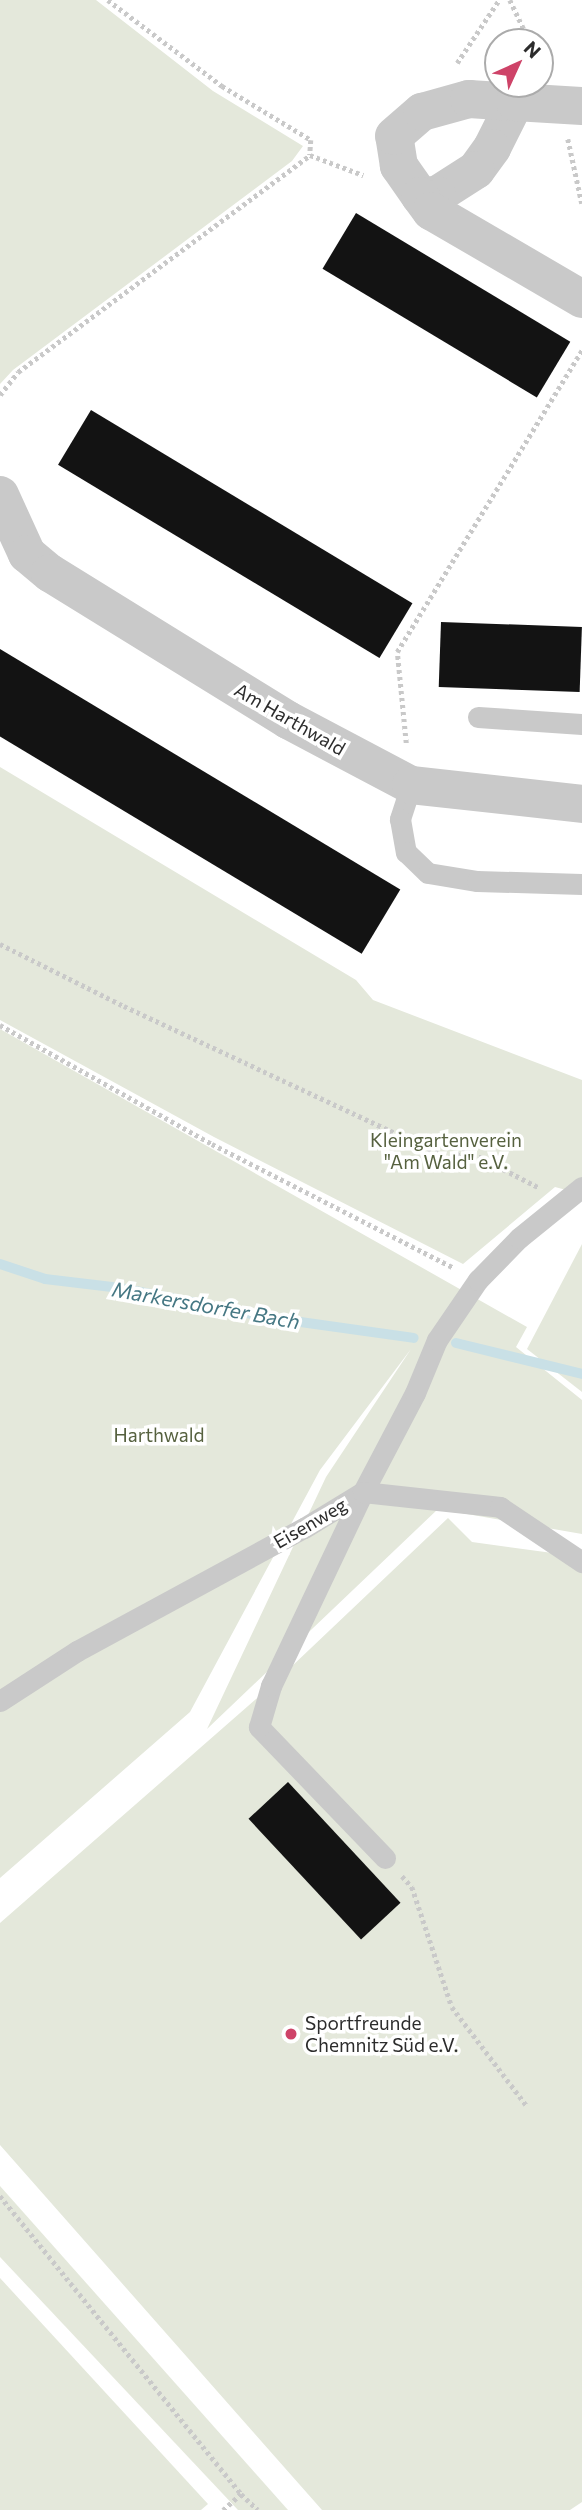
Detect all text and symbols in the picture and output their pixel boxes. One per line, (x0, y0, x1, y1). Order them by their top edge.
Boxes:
north arrow (484, 28, 554, 98)
text: N (520, 36, 546, 62)
street label: Am Harthwald (230, 678, 350, 760)
park label: Kleingartenverein "Am Wald" e.V. (370, 1129, 522, 1173)
water label: Markersdorfer Bach (110, 1276, 302, 1334)
park label: Harthwald (114, 1424, 204, 1446)
street label: Eisenweg (269, 1493, 351, 1553)
place label: Sportfreunde Chemnitz Süd e.V. (305, 2012, 458, 2056)
marker: Sportfreunde Chemnitz Süd e.V. (283, 2026, 299, 2042)

